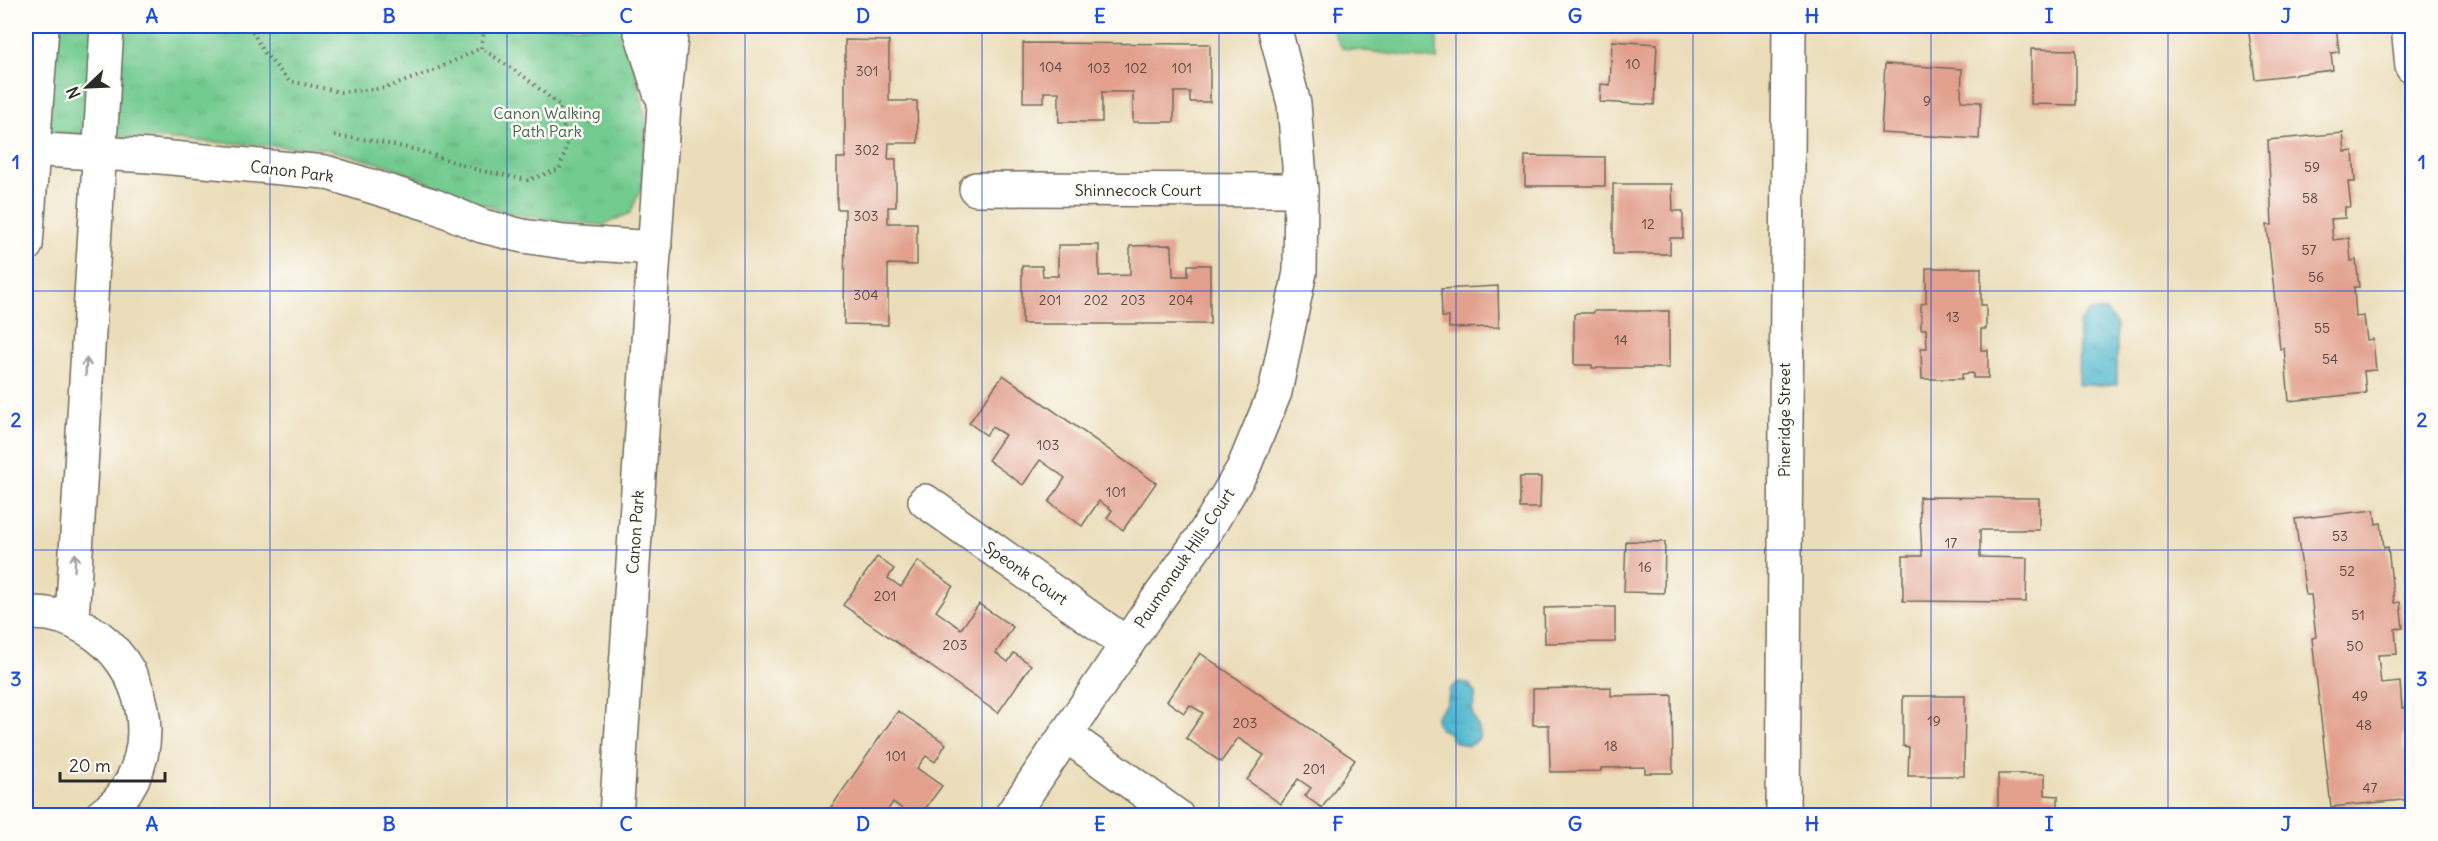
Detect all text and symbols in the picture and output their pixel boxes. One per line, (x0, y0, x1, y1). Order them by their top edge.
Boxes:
text: A (146, 3, 159, 28)
text: B (382, 3, 396, 28)
text: C (619, 3, 633, 28)
text: D (856, 3, 870, 28)
text: E (1094, 3, 1106, 28)
text: F (1332, 3, 1344, 28)
text: G (1568, 3, 1582, 28)
text: H (1805, 3, 1819, 28)
text: I (2045, 3, 2054, 28)
text: J (2281, 3, 2292, 28)
house number: 10 (1626, 55, 1640, 73)
north arrow (57, 57, 117, 117)
house number: 104 (1040, 58, 1062, 76)
house number: 103 (1088, 59, 1110, 77)
house number: 102 (1125, 59, 1148, 77)
house number: 101 (1172, 59, 1192, 77)
house number: 301 (856, 62, 878, 80)
text: N (62, 84, 85, 102)
house number: 9 (1923, 92, 1931, 110)
park label: Canon Walking Path Park (493, 103, 601, 141)
house number: 302 (855, 141, 880, 159)
text: 1 (12, 149, 20, 174)
text: 1 (2418, 149, 2426, 174)
street label: Canon Park (249, 156, 335, 186)
house number: 59 (2304, 158, 2320, 176)
street label: Shinnecock Court (1075, 180, 1202, 200)
house number: 58 (2302, 189, 2318, 207)
house number: 303 (853, 207, 879, 225)
house number: 12 (1641, 215, 1655, 233)
house number: 57 (2302, 241, 2317, 259)
house number: 56 (2308, 268, 2324, 286)
house number: 304 (853, 286, 879, 304)
house number: 201 (1039, 291, 1061, 309)
house number: 202 (1084, 291, 1109, 309)
house number: 203 (1121, 291, 1145, 309)
house number: 204 (1169, 291, 1193, 309)
house number: 13 (1946, 308, 1960, 326)
house number: 55 (2314, 319, 2330, 337)
house number: 14 (1614, 331, 1628, 349)
house number: 54 (2322, 350, 2338, 368)
one-way arrow (81, 358, 92, 378)
street label: Pineridge Street (1774, 362, 1794, 477)
text: 2 (11, 407, 22, 432)
text: 2 (2417, 407, 2428, 432)
house number: 103 (1037, 436, 1059, 454)
house number: 101 (1106, 483, 1126, 501)
street label: Paumonauk Hills Court (1130, 484, 1239, 632)
street label: Canon Park (622, 489, 648, 575)
house number: 53 (2332, 527, 2348, 545)
house number: 17 (1945, 534, 1957, 552)
street label: Speonk Court (980, 537, 1072, 609)
one-way arrow (70, 552, 81, 572)
house number: 16 (1638, 558, 1652, 576)
house number: 52 (2339, 562, 2355, 580)
house number: 201 (874, 587, 896, 605)
house number: 51 (2351, 606, 2365, 624)
house number: 203 (943, 636, 967, 654)
house number: 50 (2346, 637, 2364, 655)
text: 3 (10, 666, 22, 691)
text: 3 (2416, 666, 2428, 691)
house number: 49 (2352, 687, 2368, 705)
house number: 19 (1927, 712, 1941, 730)
house number: 203 (1233, 714, 1257, 732)
house number: 48 (2356, 716, 2372, 734)
house number: 18 (1604, 737, 1618, 755)
scale bar (60, 745, 165, 783)
house number: 101 (886, 747, 906, 765)
text: 20 m (69, 754, 111, 777)
house number: 201 (1303, 760, 1325, 778)
house number: 47 (2363, 779, 2378, 797)
text: A (146, 811, 159, 836)
text: B (382, 811, 396, 836)
text: C (619, 811, 633, 836)
text: D (856, 811, 870, 836)
text: E (1094, 811, 1106, 836)
text: F (1332, 811, 1344, 836)
text: G (1568, 811, 1582, 836)
text: H (1805, 811, 1819, 836)
text: I (2045, 811, 2054, 836)
text: J (2281, 811, 2292, 836)

